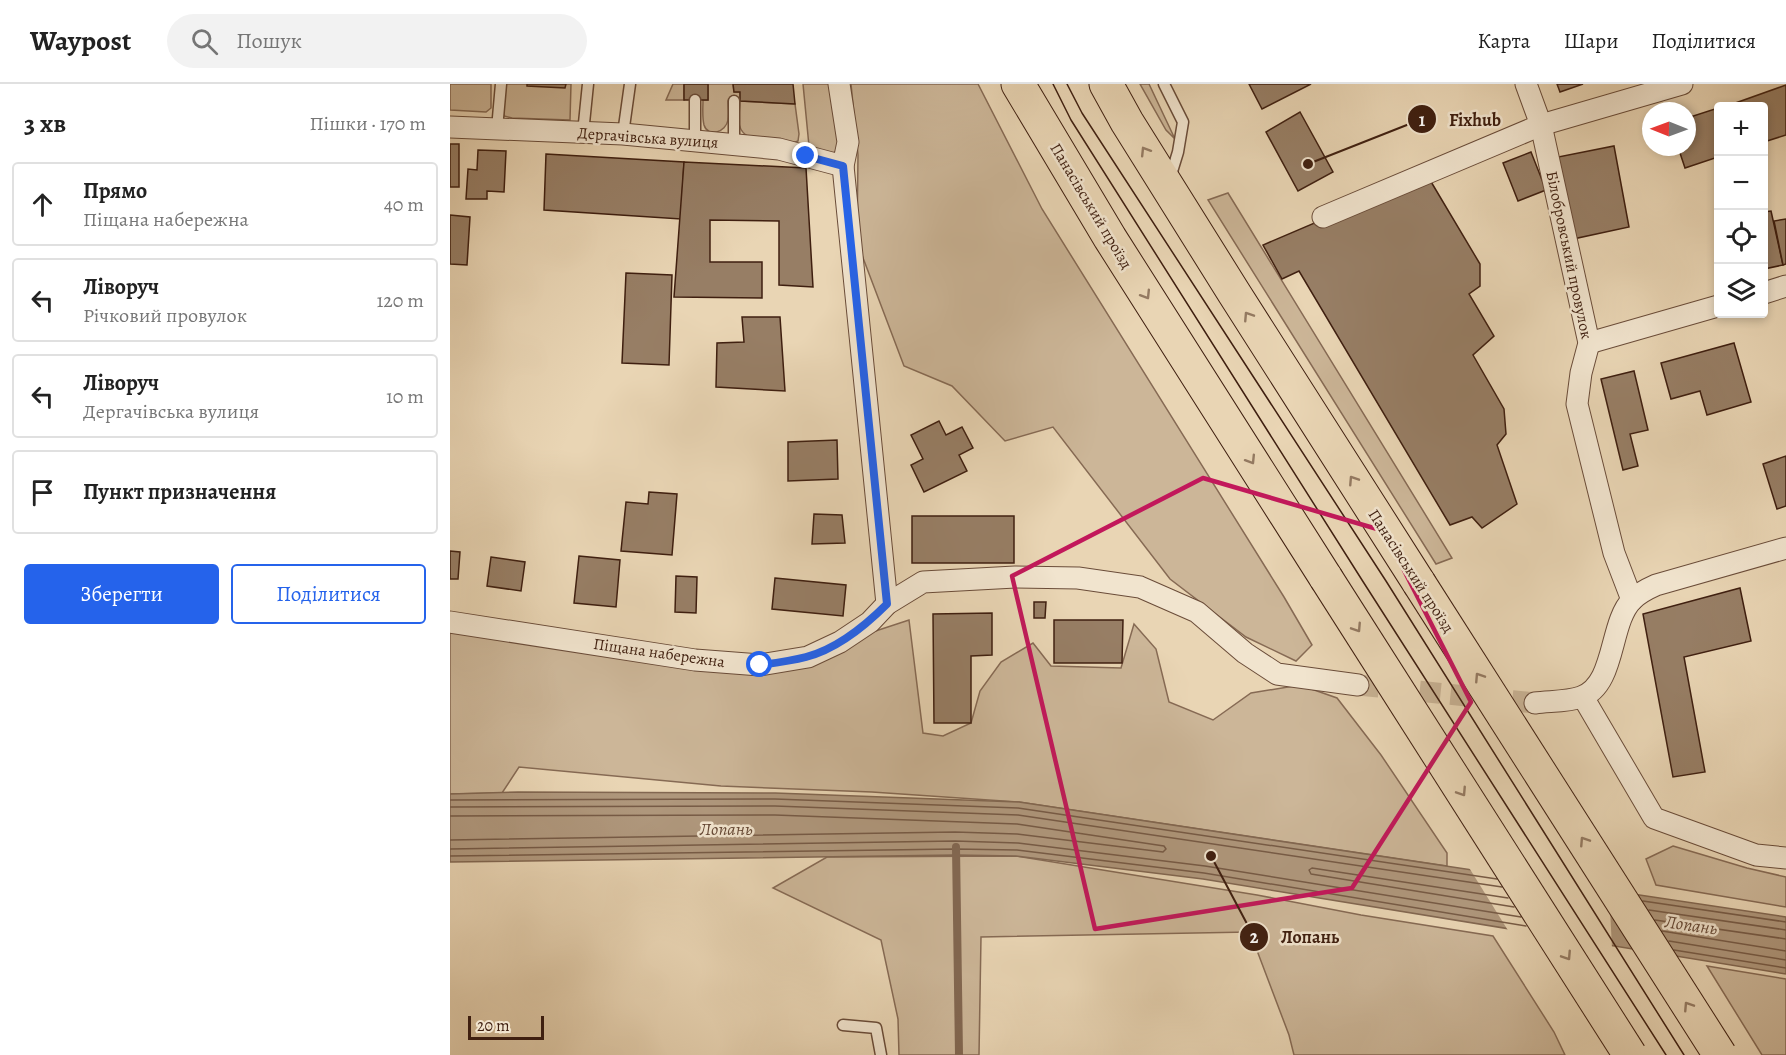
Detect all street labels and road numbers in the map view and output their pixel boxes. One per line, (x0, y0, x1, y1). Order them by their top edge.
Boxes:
street label: Дергачівська вулиця (577, 122, 719, 154)
street label: Панасівський проїзд (1045, 139, 1137, 273)
street label: Білобровський провулок (1540, 169, 1598, 341)
street label: Панасівський проїзд (1363, 505, 1459, 637)
street label: Піщана набережна (592, 633, 727, 673)

